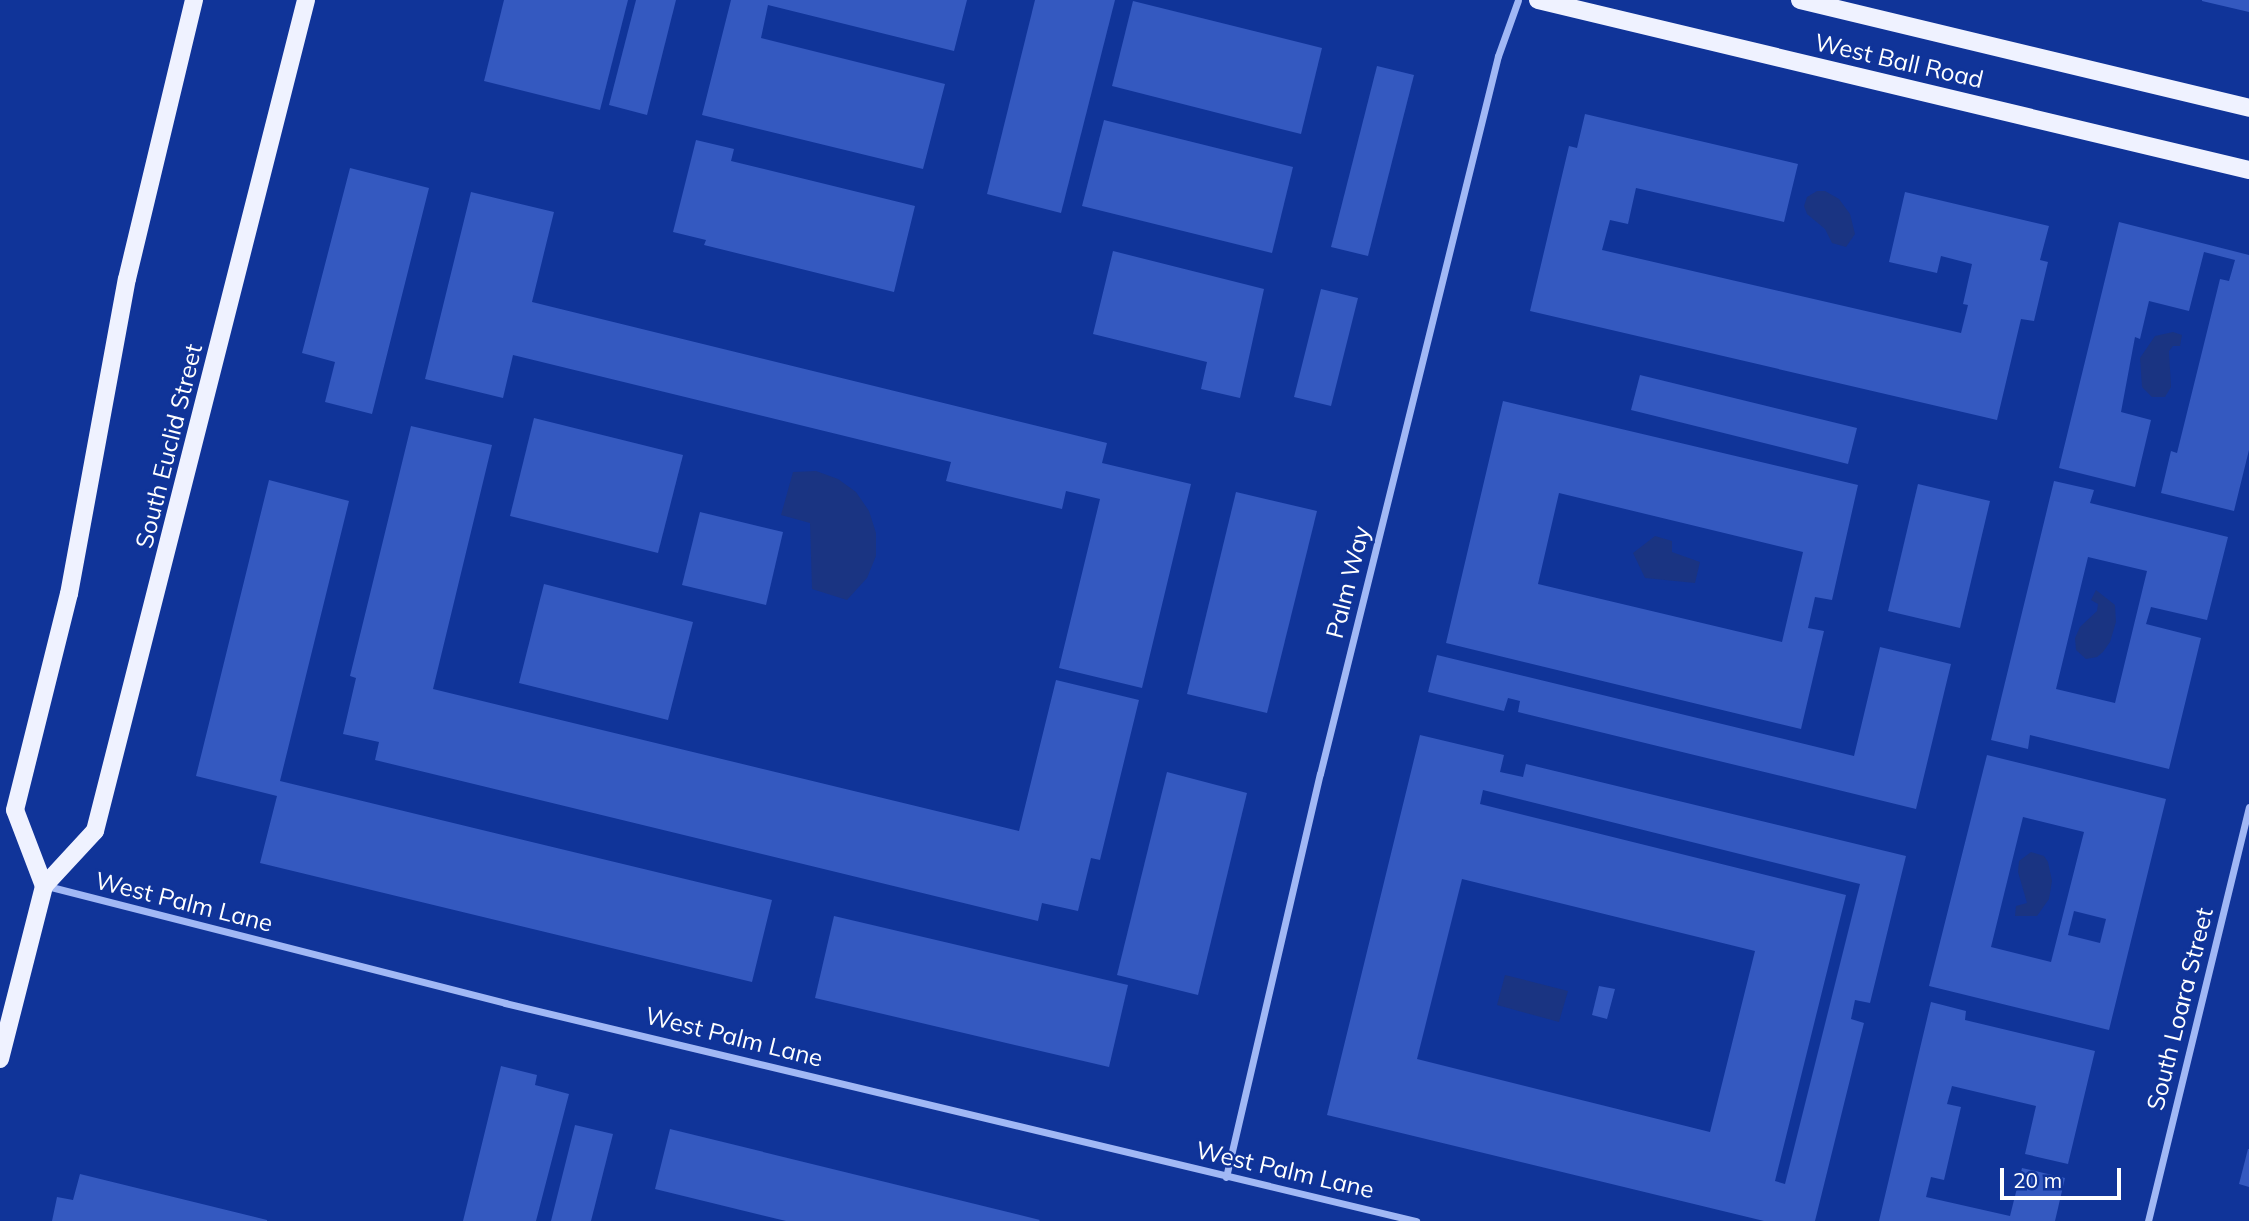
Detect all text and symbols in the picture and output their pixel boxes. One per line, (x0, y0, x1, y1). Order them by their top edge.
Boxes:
street label: West Ball Road (1812, 28, 1986, 94)
street label: South Euclid Street (130, 341, 208, 551)
street label: Palm Way (1320, 523, 1376, 641)
street label: West Palm Lane (92, 866, 276, 938)
street label: South Loara Street (2141, 905, 2219, 1113)
street label: West Palm Lane (642, 1001, 826, 1073)
street label: West Palm Lane (1193, 1136, 1377, 1204)
scale bar (2004, 1154, 2125, 1198)
text: 20 m (2013, 1167, 2062, 1193)

